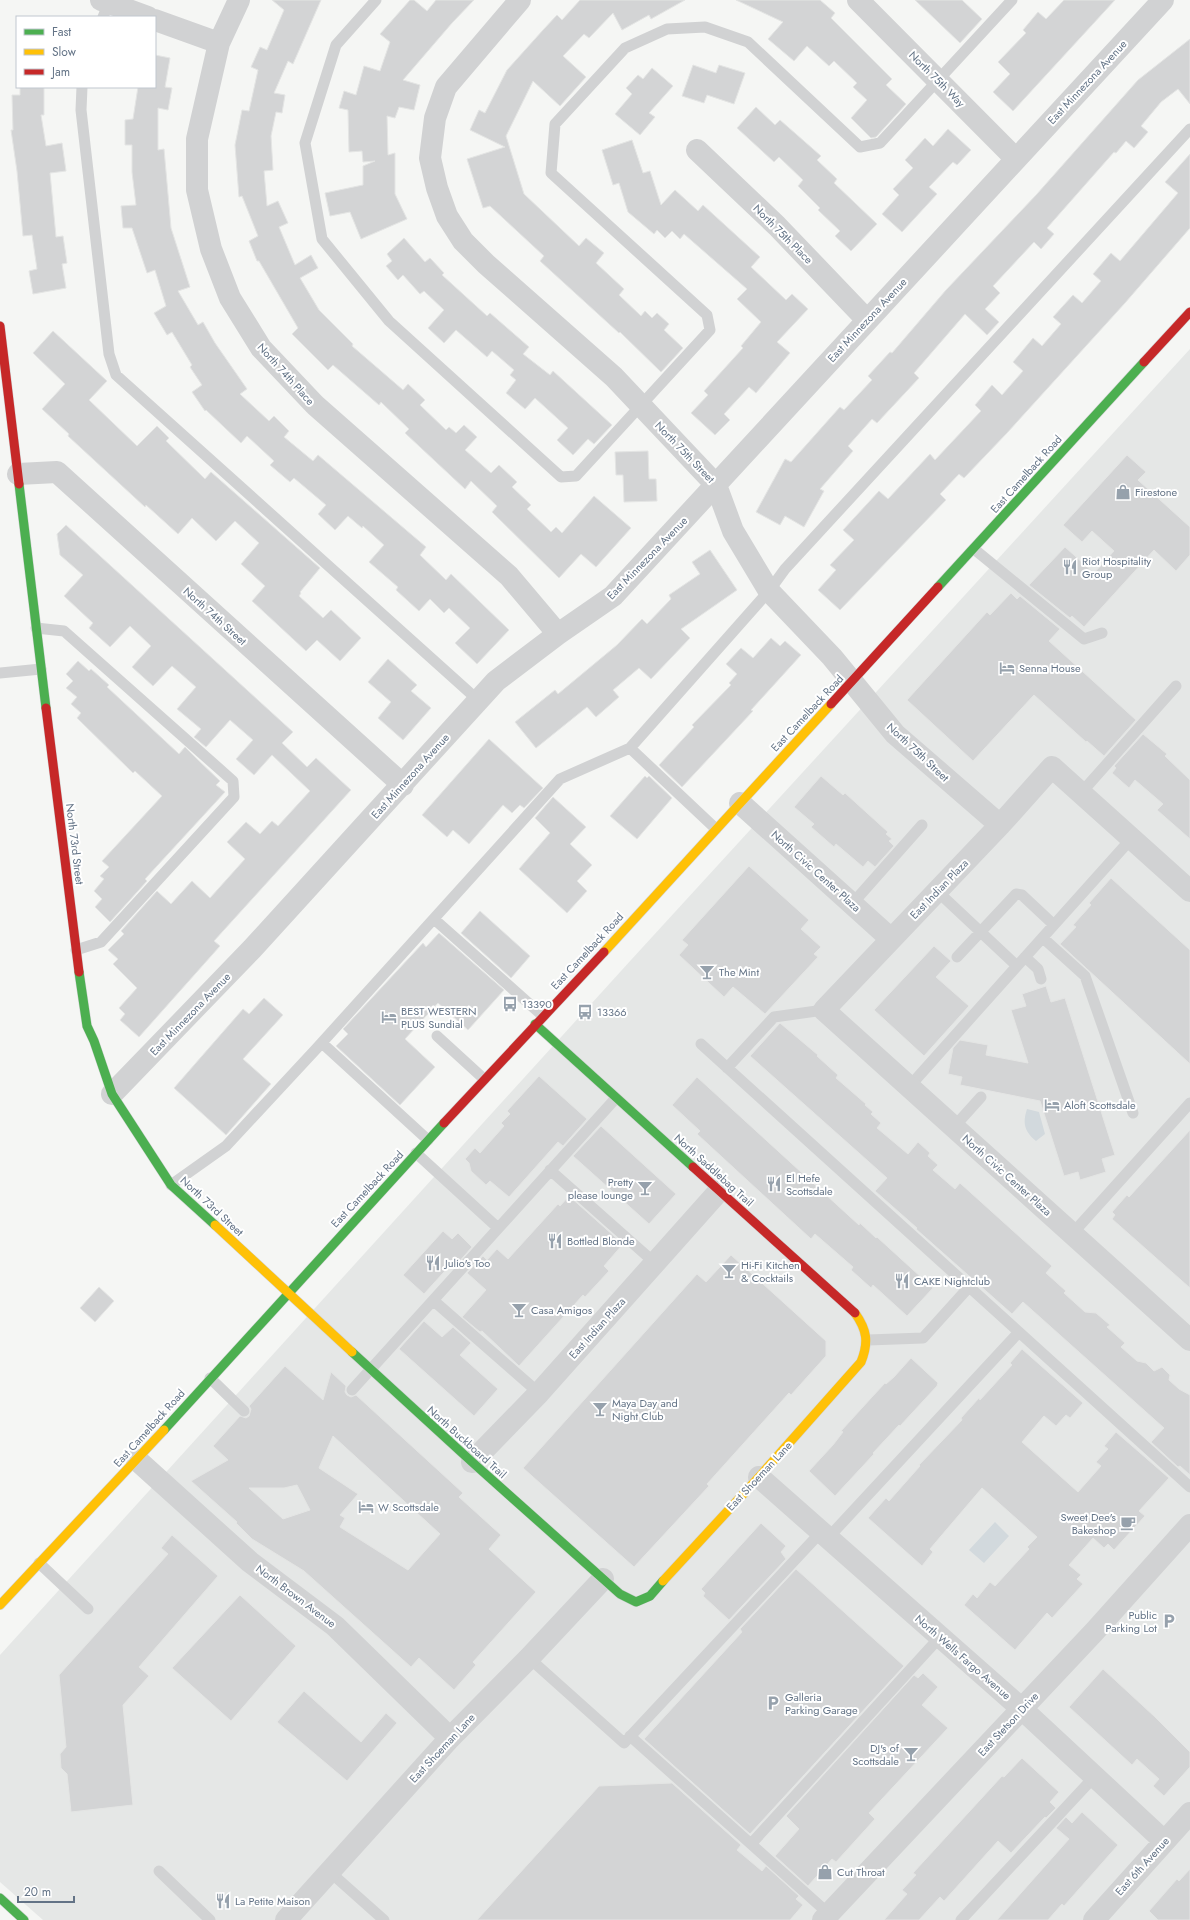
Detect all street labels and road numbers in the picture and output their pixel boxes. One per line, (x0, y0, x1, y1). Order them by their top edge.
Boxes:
street label: East Minnezona Avenue (1044, 36, 1131, 128)
street label: North 75th Way (905, 47, 969, 111)
street label: North 75th Place (750, 201, 817, 268)
street label: East Minnezona Avenue (824, 274, 911, 366)
street label: North 74th Place (254, 339, 318, 409)
street label: North 75th Street (651, 418, 719, 487)
street label: East Camelback Road (987, 431, 1065, 517)
street label: East Minnezona Avenue (603, 513, 691, 603)
street label: North 74th Street (180, 583, 250, 649)
street label: East Camelback Road (767, 671, 847, 755)
street label: North 75th Street (883, 719, 953, 785)
street label: East Minnezona Avenue (367, 730, 453, 822)
street label: North 73rd Street (62, 803, 88, 886)
street label: North Civic Center Plaza (768, 827, 864, 915)
street label: East Indian Plaza (906, 855, 972, 923)
street label: East Camelback Road (547, 909, 627, 993)
street label: East Minnezona Avenue (146, 969, 234, 1059)
street label: North Saddlebag Trail (671, 1130, 757, 1210)
street label: North Civic Center Plaza (959, 1131, 1055, 1219)
street label: East Camelback Road (327, 1147, 407, 1231)
street label: North 73rd Street (177, 1172, 247, 1240)
street label: East Indian Plaza (565, 1294, 629, 1362)
street label: East Camelback Road (110, 1385, 188, 1471)
street label: North Buckboard Trail (424, 1402, 510, 1482)
street label: East Shoeman Lane (723, 1437, 796, 1514)
street label: North Brown Avenue (253, 1561, 340, 1632)
street label: North Wells Fargo Avenue (912, 1611, 1015, 1703)
street label: East Stetson Drive (974, 1688, 1042, 1760)
street label: East Shoeman Lane (406, 1709, 479, 1786)
street label: East 6th Avenue (1111, 1833, 1173, 1899)

